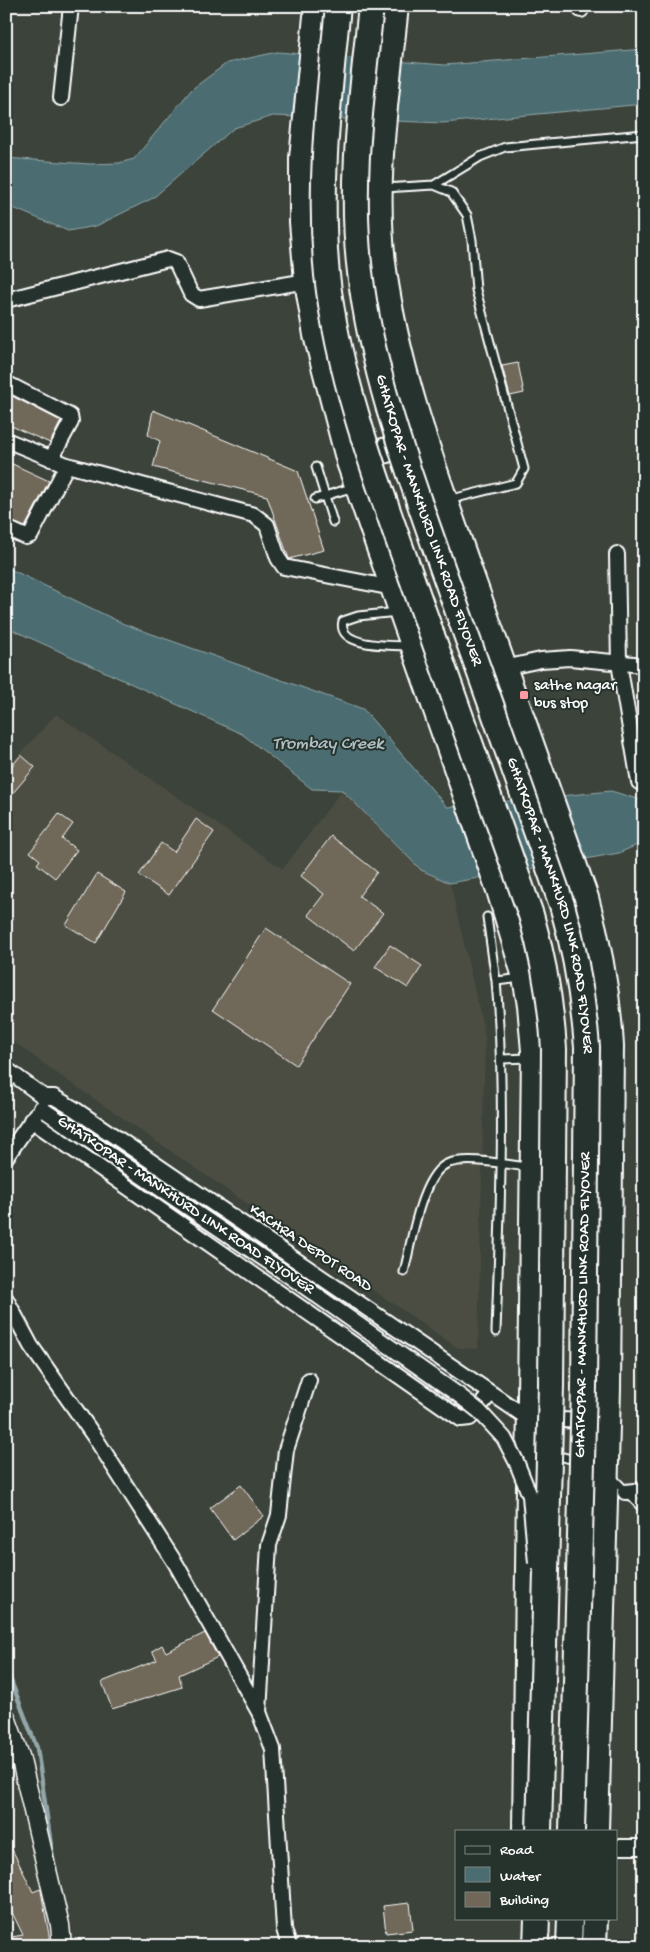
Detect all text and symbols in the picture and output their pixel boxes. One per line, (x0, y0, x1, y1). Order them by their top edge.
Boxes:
street label: GHATKOPAR - MANKHURD LINK ROAD FLYOVER (371, 373, 486, 669)
place label: sathe nagar bus stop (534, 677, 617, 714)
marker: sathe nagar bus stop (518, 689, 530, 701)
water label: Trombay Creek (273, 734, 385, 755)
street label: GHATKOPAR - MANKHURD LINK ROAD FLYOVER (501, 755, 597, 1054)
street label: GHATKOPAR - MANKHURD LINK ROAD FLYOVER (53, 1113, 318, 1300)
street label: GHATKOPAR - MANKHURD LINK ROAD FLYOVER (572, 1151, 596, 1458)
street label: KACHRA DEPOT ROAD (245, 1201, 376, 1298)
legend (455, 1830, 618, 1920)
text: Road (500, 1842, 534, 1860)
text: Water (500, 1868, 542, 1886)
text: Building (499, 1892, 549, 1910)

